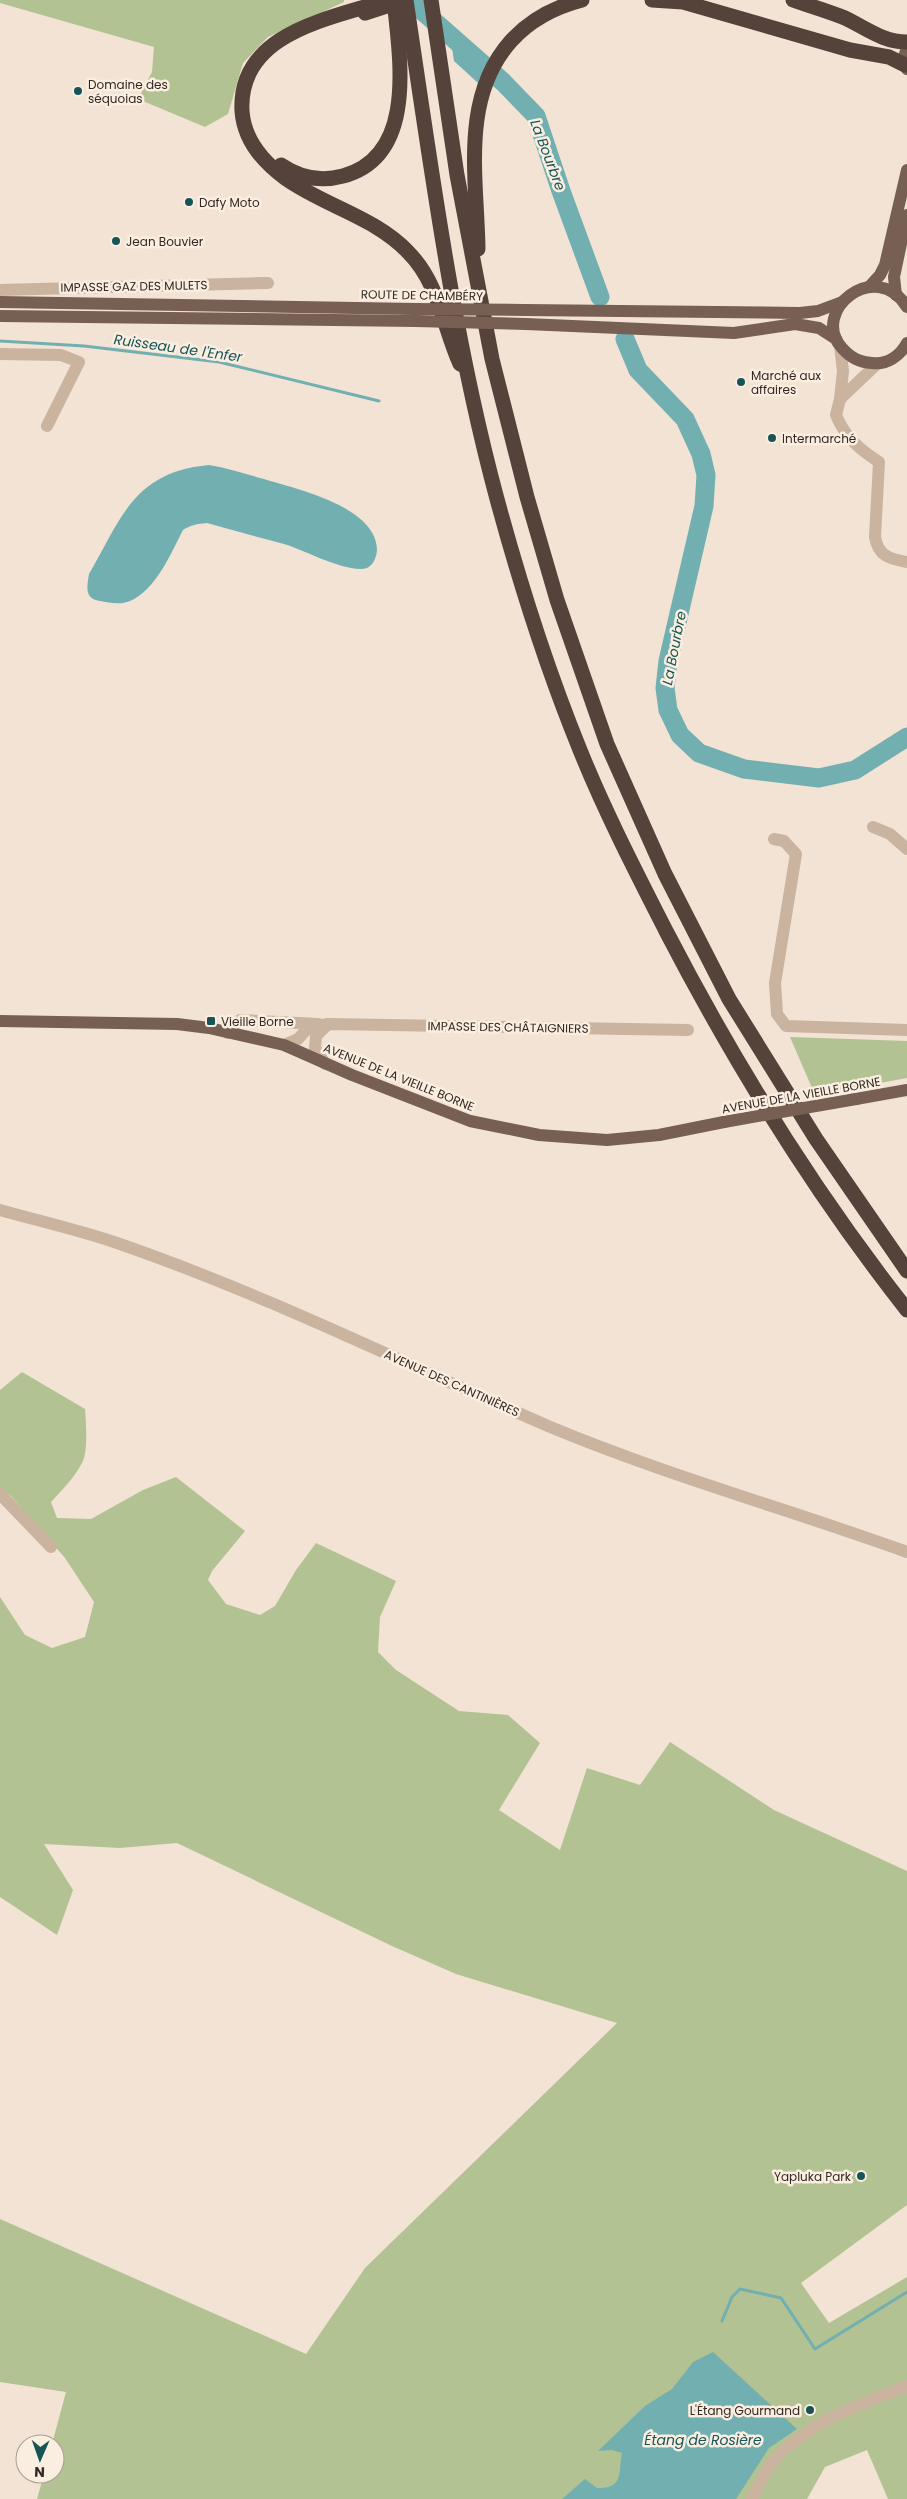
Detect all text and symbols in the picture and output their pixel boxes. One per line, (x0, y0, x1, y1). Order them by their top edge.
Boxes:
place label: Domaine des séquoias (88, 76, 168, 107)
marker: Domaine des séquoias (72, 85, 84, 97)
water label: La Bourbre (525, 117, 571, 194)
place label: Dafy Moto (199, 194, 260, 211)
marker: Dafy Moto (183, 196, 195, 208)
place label: Jean Bouvier (126, 233, 204, 250)
marker: Jean Bouvier (110, 235, 122, 247)
street label: IMPASSE GAZ DES MULETS (60, 276, 208, 296)
street label: ROUTE DE CHAMBÉRY (361, 285, 483, 305)
water label: Ruisseau de l'Enfer (113, 329, 244, 367)
place label: Marché aux affaires (751, 367, 821, 398)
marker: Marché aux affaires (735, 376, 747, 388)
place label: Intermarché (782, 430, 856, 447)
marker: Intermarché (766, 432, 778, 444)
water label: La Bourbre (657, 609, 691, 687)
place label: Vieille Borne (221, 1013, 294, 1030)
marker: Vieille Borne (205, 1015, 217, 1027)
street label: IMPASSE DES CHÂTAIGNIERS (427, 1017, 589, 1037)
street label: AVENUE DE LA VIEILLE BORNE (321, 1039, 477, 1115)
street label: AVENUE DE LA VIEILLE BORNE (720, 1073, 882, 1117)
street label: AVENUE DES CANTINIÈRES (382, 1345, 522, 1421)
place label: Yapluka Park (774, 2168, 852, 2185)
marker: Yapluka Park (855, 2170, 867, 2182)
place label: L'Étang Gourmand (690, 2402, 800, 2419)
marker: L'Étang Gourmand (804, 2404, 816, 2416)
water label: Étang de Rosière (644, 2430, 762, 2450)
north arrow (15, 2434, 65, 2484)
text: N (34, 2462, 45, 2482)

